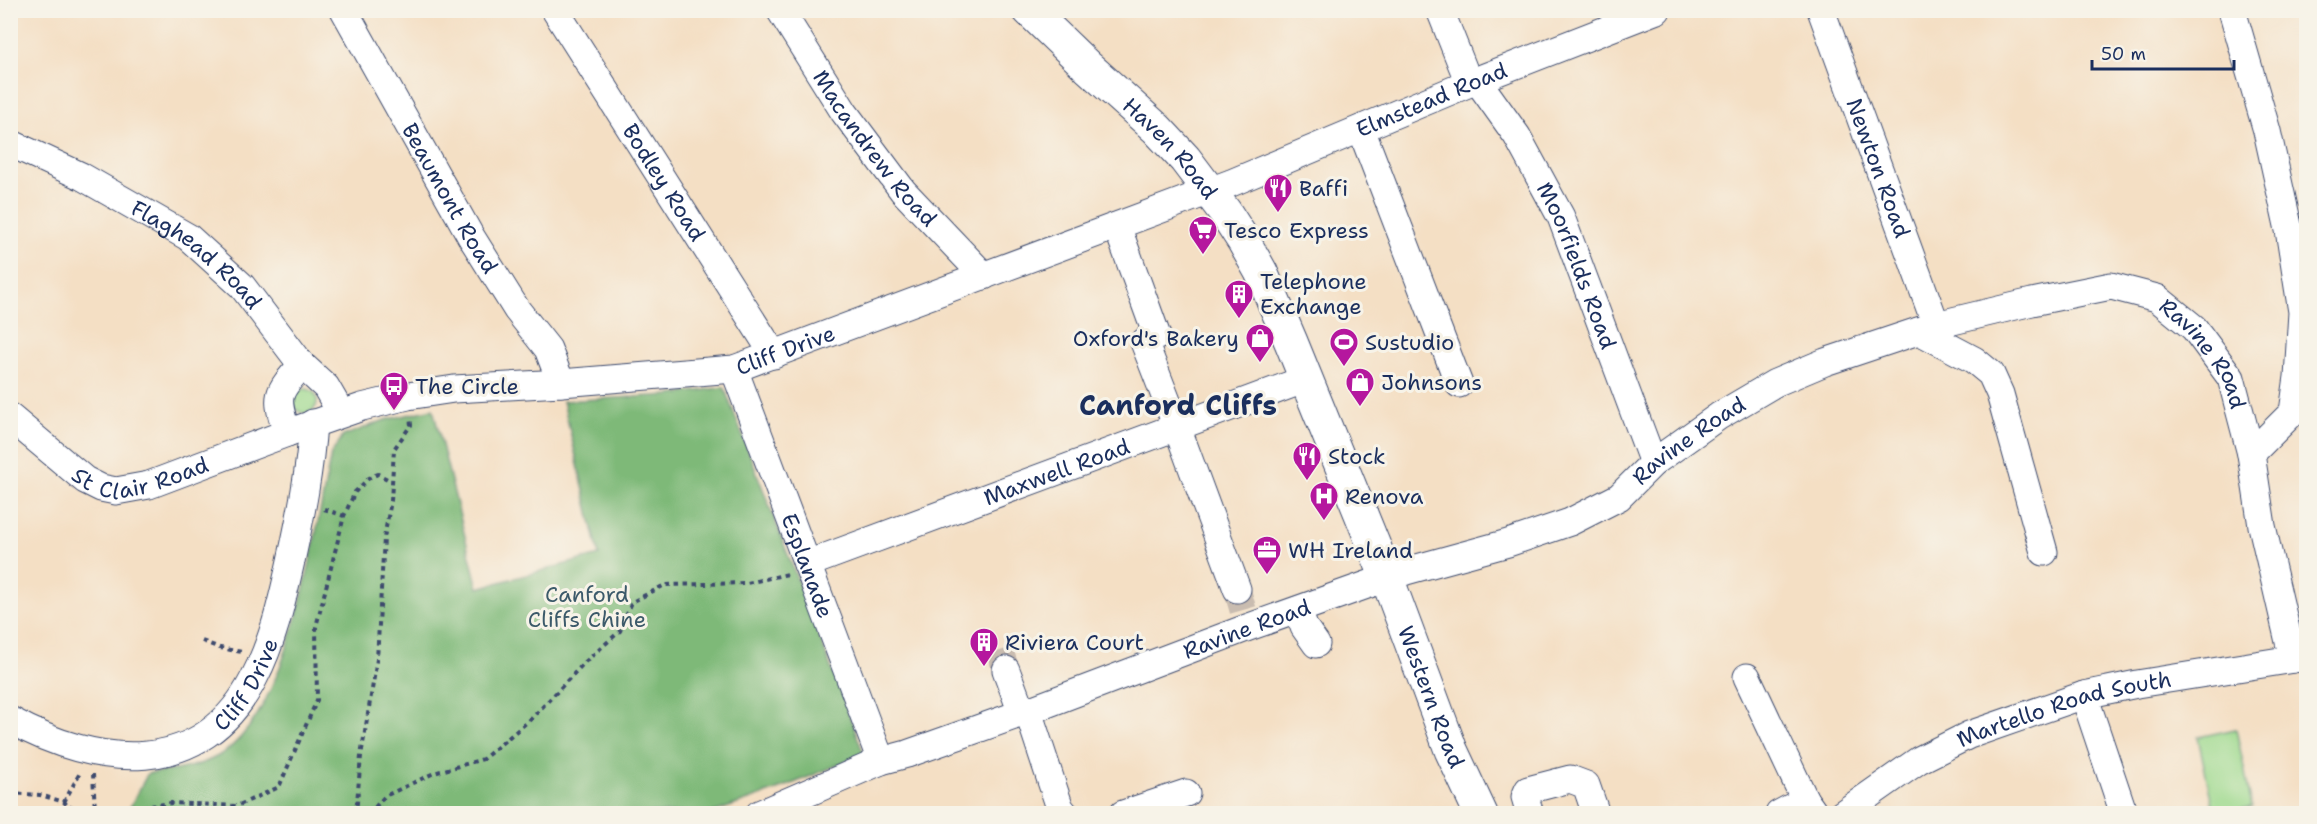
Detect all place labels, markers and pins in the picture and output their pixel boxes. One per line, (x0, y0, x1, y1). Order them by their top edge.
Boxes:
restaurant icon: Baffi (1262, 172, 1294, 214)
place label: Baffi (1299, 174, 1348, 203)
supermarket icon: Tesco Express (1187, 214, 1219, 256)
place label: Tesco Express (1224, 216, 1369, 245)
place label: Telephone Exchange (1260, 267, 1367, 321)
building icon: Telephone Exchange (1223, 278, 1255, 320)
shop icon: Oxford's Bakery (1244, 322, 1276, 364)
place label: Oxford's Bakery (1073, 324, 1239, 353)
sports icon: Sustudio (1328, 326, 1360, 368)
place label: Sustudio (1365, 328, 1454, 357)
shop icon: Johnsons (1344, 366, 1376, 408)
place label: Johnsons (1381, 368, 1482, 397)
bus stop icon: The Circle (378, 370, 410, 412)
place label: The Circle (415, 372, 519, 401)
restaurant icon: Stock (1291, 440, 1323, 482)
place label: Stock (1328, 442, 1386, 471)
hospital icon: Renova (1308, 480, 1340, 522)
place label: Renova (1345, 482, 1424, 511)
office icon: WH Ireland (1251, 534, 1283, 576)
place label: WH Ireland (1288, 536, 1413, 565)
building icon: Riviera Court (968, 626, 1000, 668)
place label: Riviera Court (1005, 628, 1144, 657)

